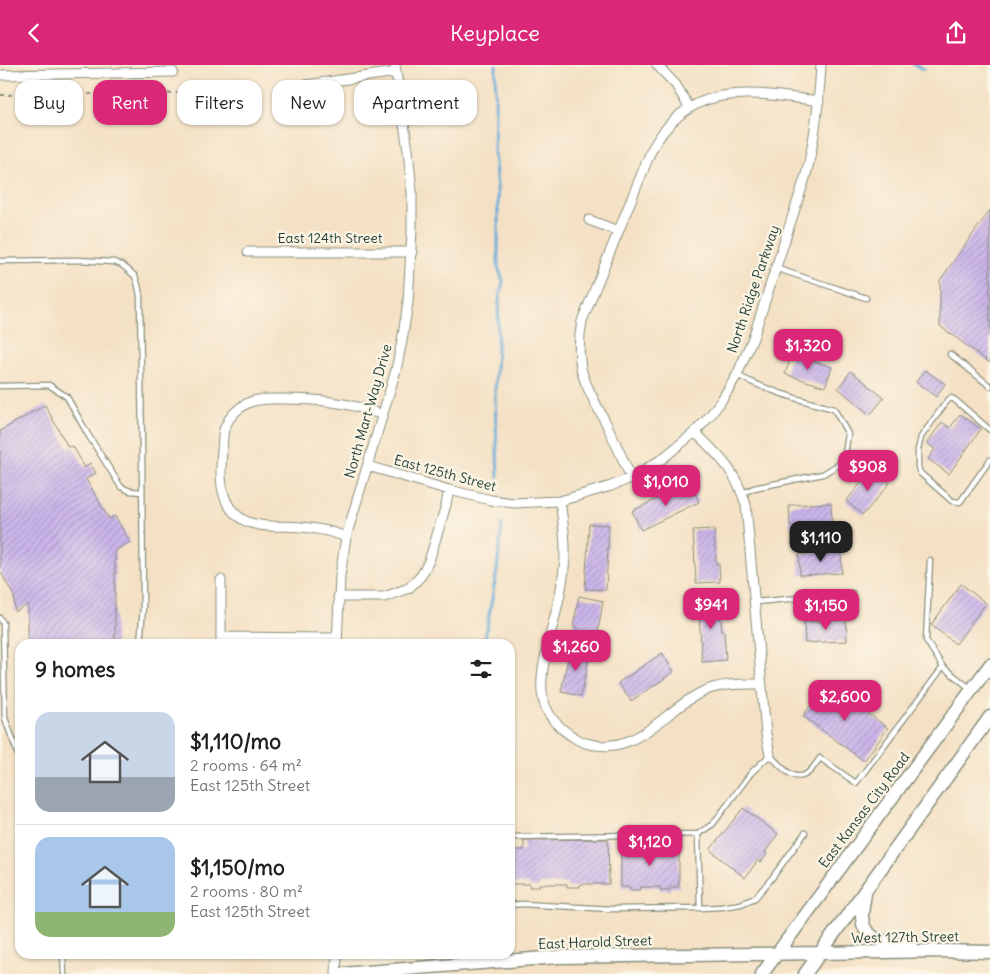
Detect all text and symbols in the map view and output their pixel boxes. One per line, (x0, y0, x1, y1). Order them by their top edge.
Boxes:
icon: back (20, 19, 48, 47)
text: Keyplace (450, 19, 540, 47)
icon: share (942, 19, 970, 47)
chip: Buy (15, 80, 83, 125)
chip: Rent (93, 80, 167, 125)
chip: Filters (177, 80, 262, 125)
chip: New (272, 80, 344, 125)
chip: Apartment (354, 80, 477, 125)
street label: North Ridge Parkway (723, 223, 783, 355)
street label: East 124th Street (277, 229, 383, 247)
pin: $1,320 (767, 329, 849, 371)
text: $1,320 (785, 335, 831, 355)
street label: North Mart-Way Drive (340, 342, 396, 480)
pin: $908 (838, 449, 898, 492)
street label: East 125th Street (392, 451, 498, 495)
text: $908 (849, 456, 887, 476)
pin: $1,010 (625, 465, 707, 507)
text: $1,010 (643, 471, 689, 491)
pin: $1,110 (780, 521, 862, 563)
text: $1,110 (801, 527, 841, 547)
pin: $941 (681, 587, 741, 630)
pin: $1,150 (785, 589, 867, 631)
text: $941 (694, 594, 728, 614)
text: $1,150 (804, 595, 848, 615)
pin: $1,260 (535, 629, 617, 672)
text: $1,260 (553, 636, 599, 656)
icon: filters (467, 655, 495, 683)
text: 9 homes (35, 656, 115, 683)
pin: $2,600 (804, 679, 886, 722)
text: $2,600 (819, 686, 871, 706)
text: $1,110/mo (190, 728, 281, 755)
icon: home (75, 732, 135, 792)
street label: East Kansas City Road (815, 749, 913, 871)
text: 2 rooms · 64 m² (190, 755, 302, 775)
text: East 125th Street (190, 775, 310, 795)
pin: $1,120 (609, 825, 691, 867)
text: $1,120 (628, 831, 672, 851)
text: $1,150/mo (190, 854, 285, 881)
icon: home (75, 857, 135, 917)
text: 2 rooms · 80 m² (190, 881, 303, 901)
text: East 125th Street (190, 901, 310, 921)
street label: West 127th Street (851, 927, 959, 947)
street label: East Harold Street (538, 931, 653, 953)

